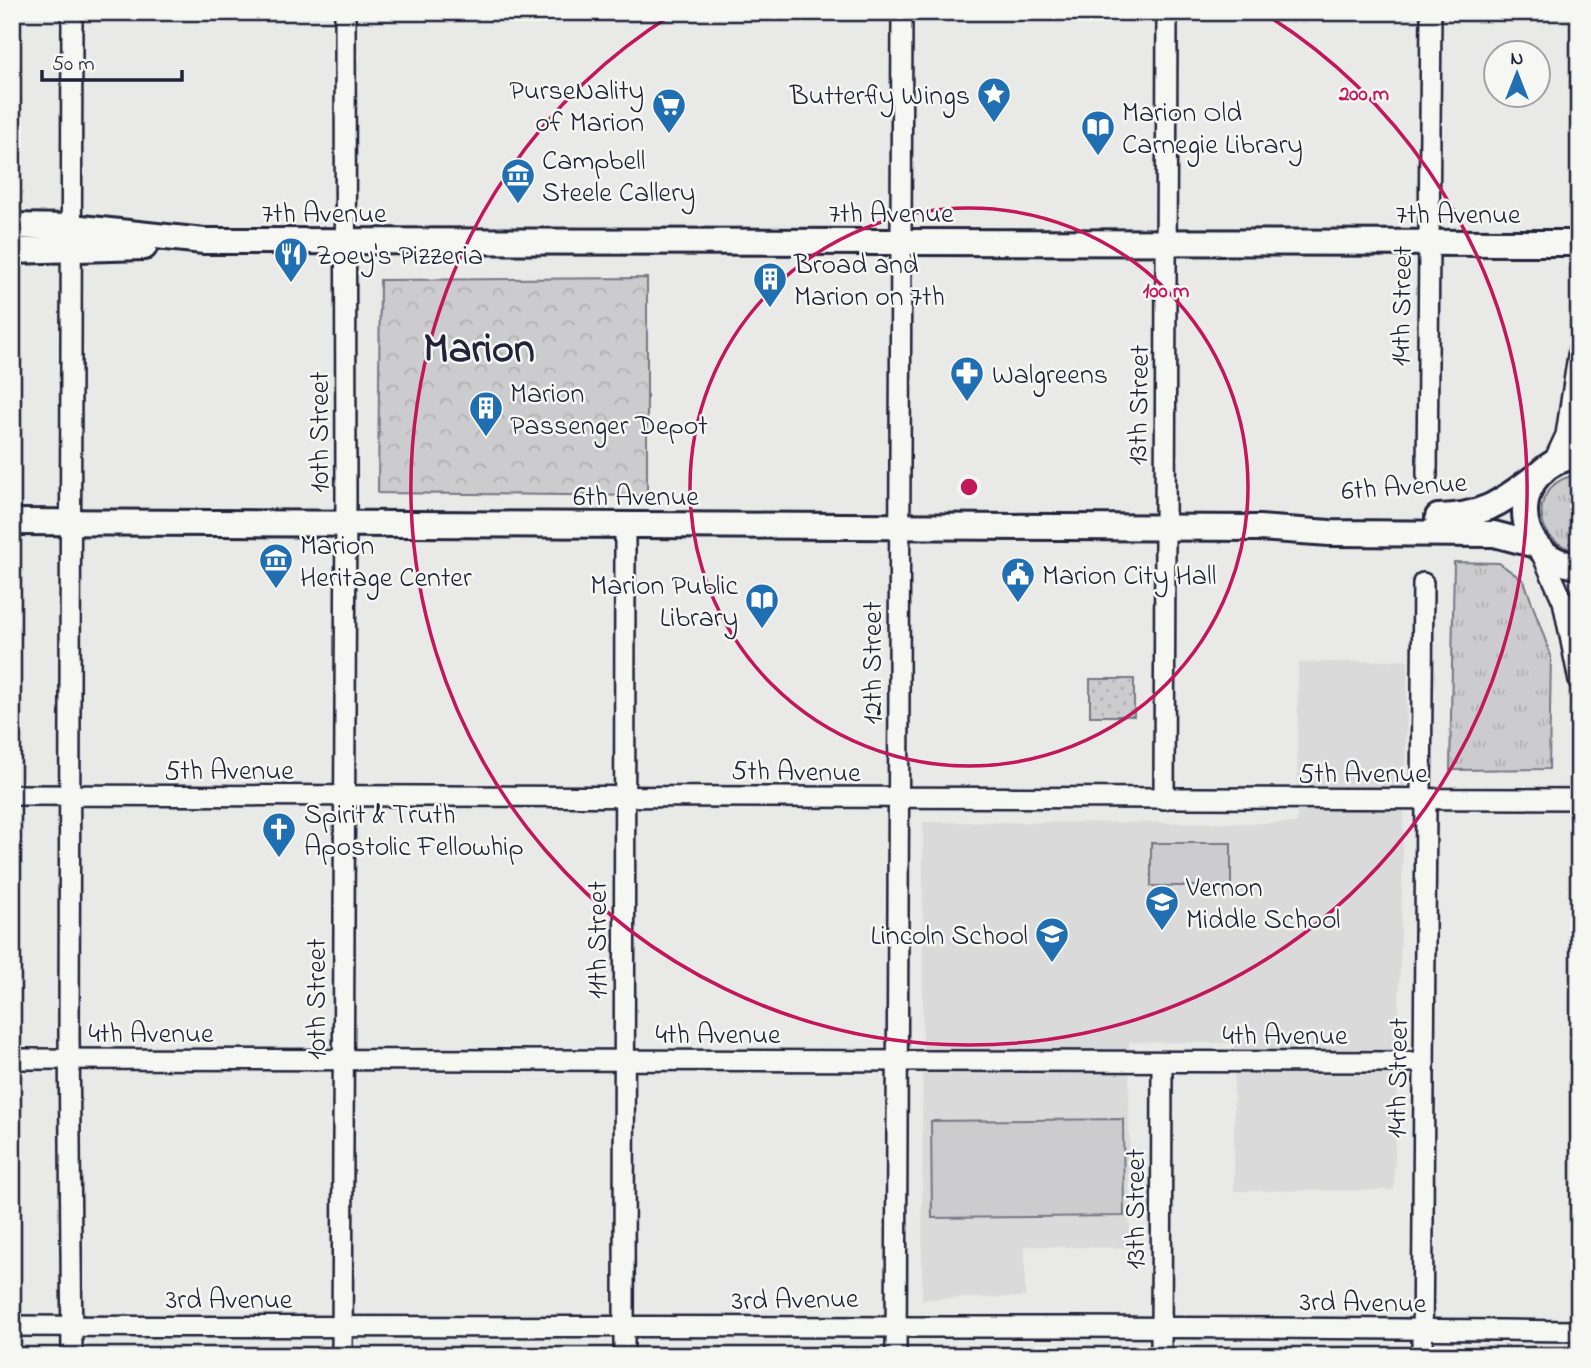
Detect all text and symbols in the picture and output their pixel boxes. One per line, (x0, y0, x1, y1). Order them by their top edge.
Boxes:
scale bar (42, 38, 182, 82)
north arrow (1482, 38, 1552, 108)
text: N (1511, 46, 1524, 73)
text: 50 m (52, 50, 95, 80)
place label: PurseNality of Marion (509, 72, 644, 145)
place icon: Butterfly Wings (975, 75, 1013, 124)
place label: Butterfly Wings (789, 77, 970, 118)
text: 200 m (1338, 80, 1389, 110)
supermarket icon: PurseNality of Marion (650, 86, 688, 135)
place label: Marion Old Carnegie Library (1122, 94, 1303, 167)
library icon: Marion Old Carnegie Library (1079, 108, 1117, 157)
place label: Campbell Steele Callery (542, 142, 695, 215)
museum icon: Campbell Steele Callery (499, 156, 537, 205)
street label: 7th Avenue (262, 195, 387, 236)
street label: 7th Avenue (829, 195, 954, 236)
street label: 7th Avenue (1396, 196, 1521, 237)
restaurant icon: Zoey's Pizzeria (272, 235, 310, 284)
place label: Zoey's Pizzeria (316, 237, 483, 278)
street label: 14th Street (1382, 245, 1425, 367)
place label: Broad and Marion on 7th (793, 246, 945, 319)
building icon: Broad and Marion on 7th (751, 260, 789, 309)
text: 100 m (1143, 277, 1189, 307)
district label: Marion (423, 320, 535, 381)
street label: 13th Street (1119, 344, 1162, 466)
pharmacy icon: Walgreens (948, 354, 986, 403)
place label: Walgreens (992, 356, 1108, 397)
street label: 10th Street (301, 371, 342, 493)
place label: Marion Passenger Depot (510, 375, 708, 448)
building icon: Marion Passenger Depot (467, 389, 505, 438)
street label: 6th Avenue (1340, 464, 1469, 513)
centre of rings (957, 475, 981, 499)
street label: 6th Avenue (573, 478, 699, 519)
place label: Marion Heritage Center (300, 527, 472, 600)
museum icon: Marion Heritage Center (257, 541, 295, 590)
public building icon: Marion City Hall (999, 555, 1037, 604)
place label: Marion City Hall (1042, 557, 1216, 598)
place label: Marion Public Library (590, 567, 739, 640)
library icon: Marion Public Library (743, 581, 781, 630)
street label: 12th Street (854, 601, 895, 725)
street label: 5th Avenue (164, 752, 294, 793)
street label: 5th Avenue (731, 752, 861, 795)
street label: 5th Avenue (1298, 755, 1428, 796)
place label: Spirit & Truth Apostolic Fellowhip (304, 796, 524, 869)
church icon: Spirit & Truth Apostolic Fellowhip (260, 810, 298, 859)
place label: Vernon Middle School (1185, 869, 1340, 942)
street label: 11th Street (579, 881, 620, 999)
school or university icon: Vernon Middle School (1143, 883, 1181, 932)
school or university icon: Lincoln School (1033, 915, 1071, 964)
place label: Lincoln School (870, 917, 1028, 958)
street label: 10th Street (298, 938, 339, 1060)
street label: 4th Avenue (89, 1015, 214, 1056)
street label: 4th Avenue (656, 1016, 781, 1057)
street label: 4th Avenue (1223, 1017, 1348, 1058)
street label: 14th Street (1378, 1017, 1421, 1139)
street label: 13th Street (1117, 1149, 1158, 1269)
street label: 3rd Avenue (731, 1280, 859, 1323)
street label: 3rd Avenue (166, 1281, 293, 1322)
street label: 3rd Avenue (1299, 1283, 1427, 1326)

